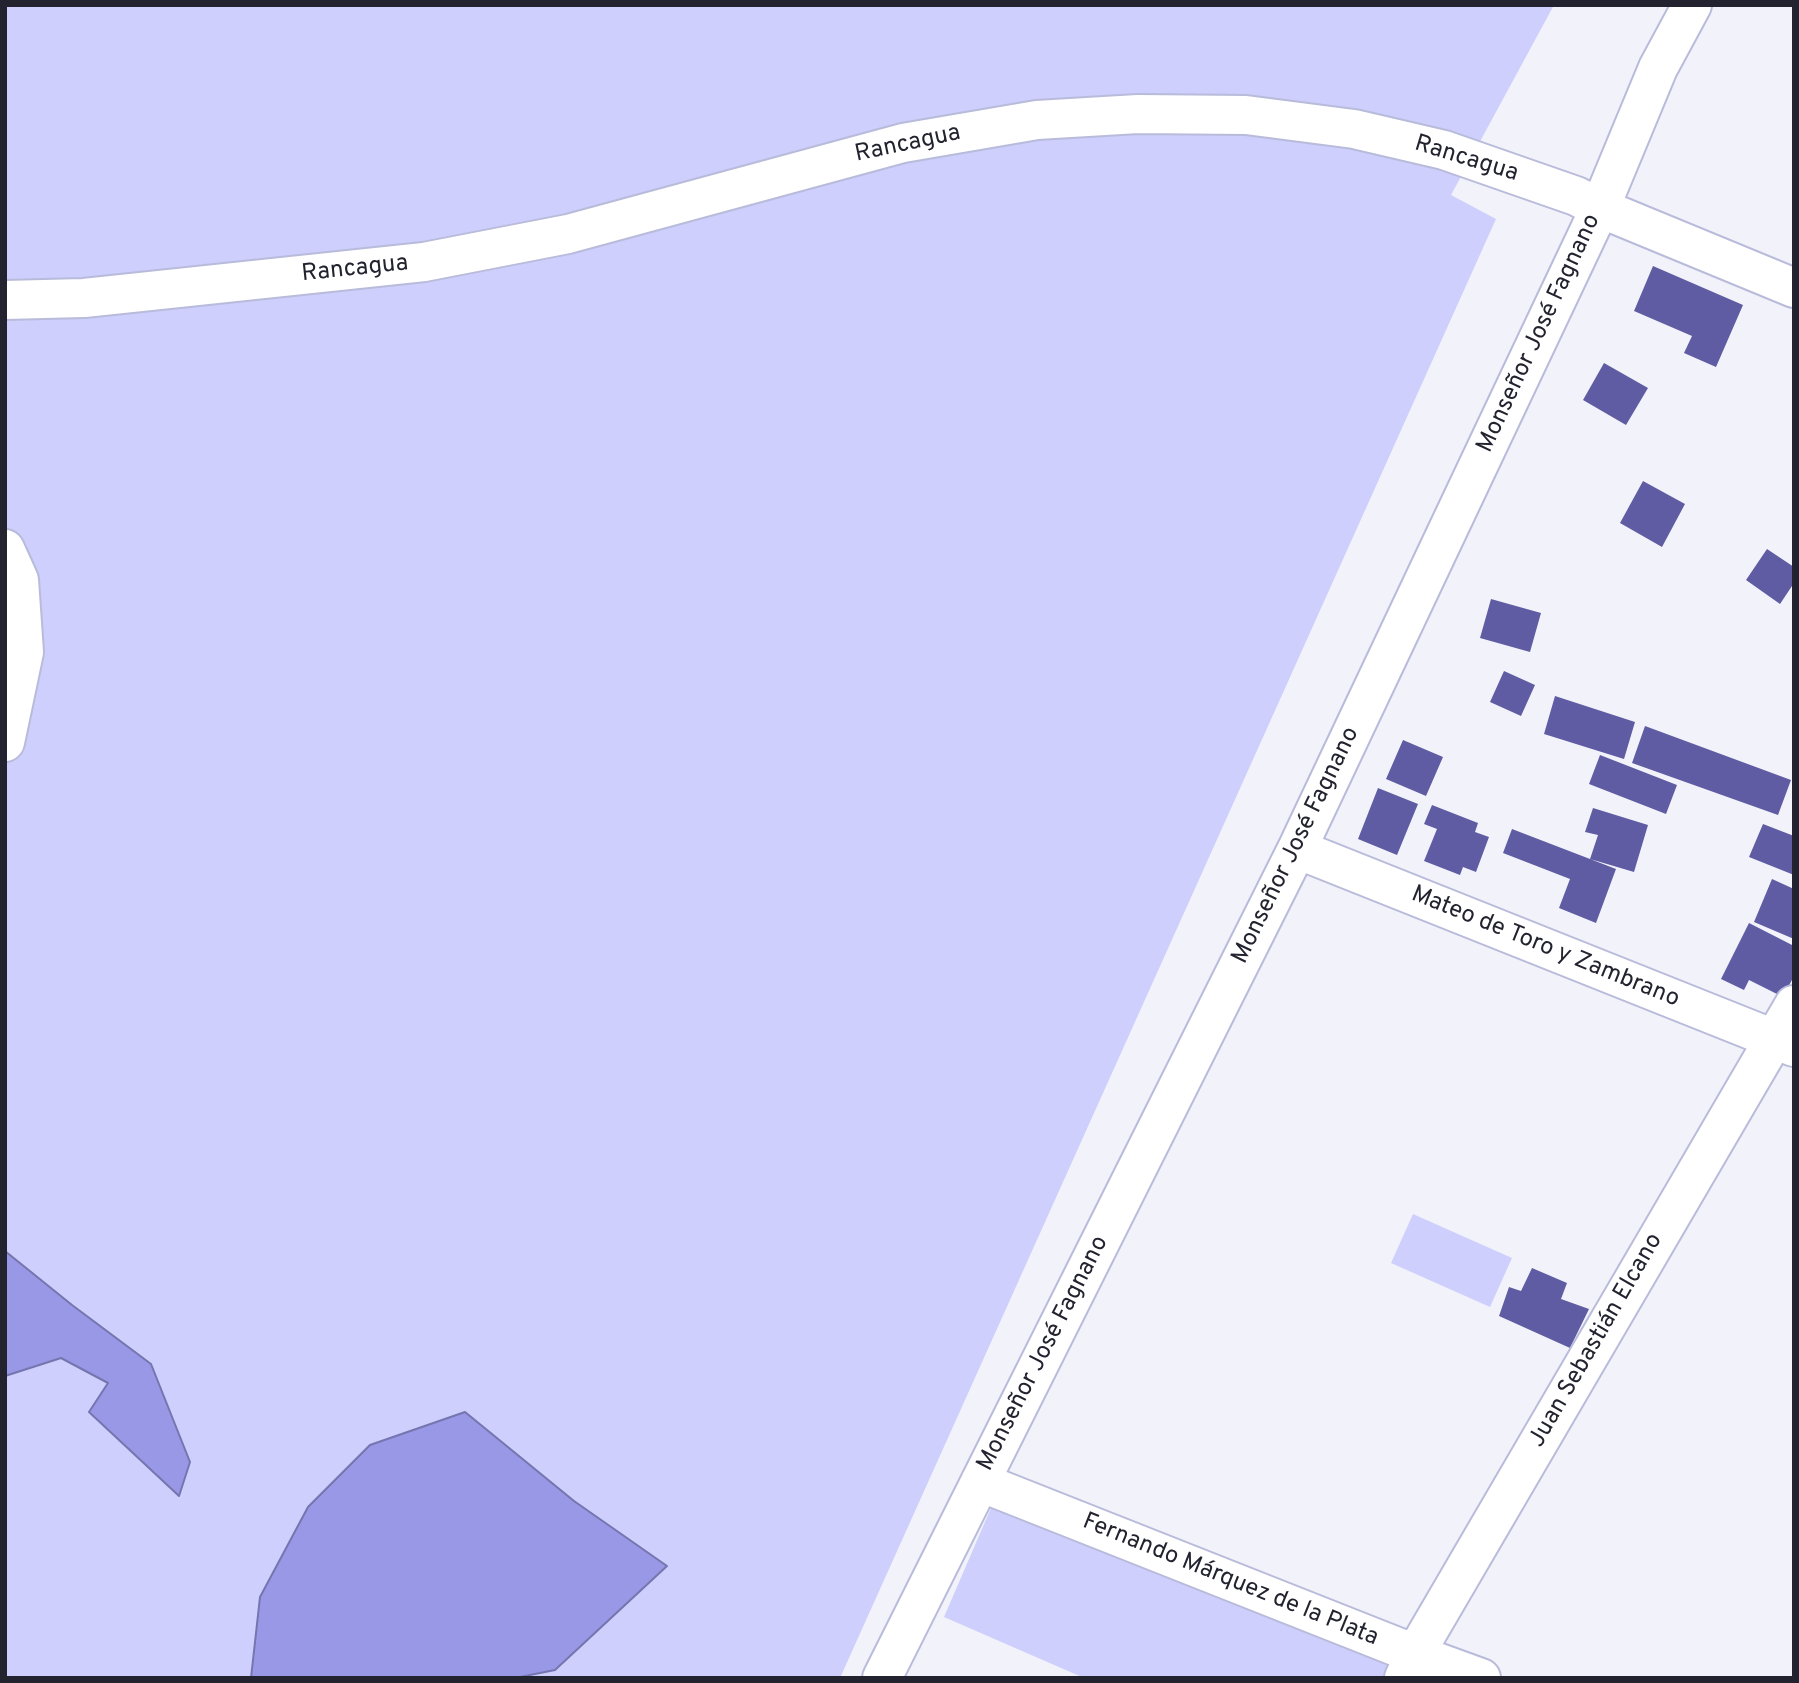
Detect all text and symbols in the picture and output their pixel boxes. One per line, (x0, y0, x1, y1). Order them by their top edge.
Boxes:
street label: Rancagua (853, 120, 963, 170)
street label: Rancagua (1411, 131, 1521, 189)
street label: Monseñor José Fagnano (1472, 210, 1608, 458)
street label: Rancagua (300, 250, 410, 290)
street label: Monseñor José Fagnano (1227, 723, 1367, 969)
street label: Mateo de Toro y Zambrano (1407, 881, 1683, 1015)
street label: Juan Sebastián Elcano (1524, 1229, 1670, 1453)
street label: Monseñor José Fagnano (972, 1232, 1116, 1476)
street label: Fernando Márquez de la Plata (1078, 1508, 1382, 1654)

